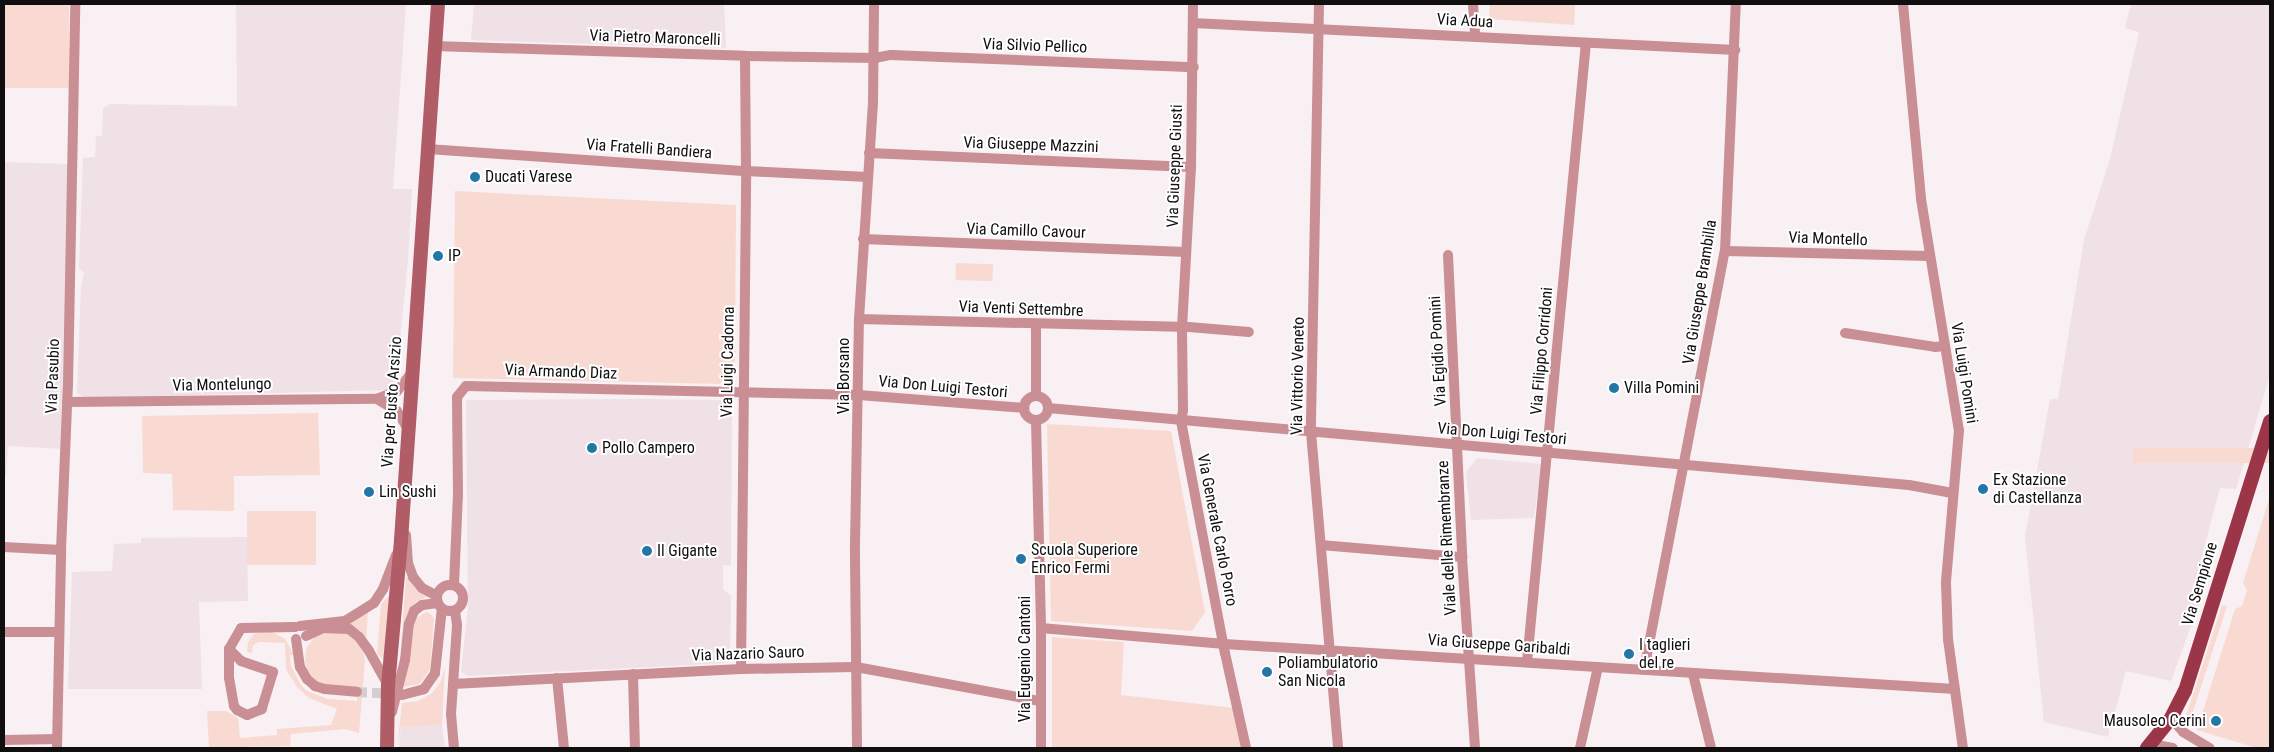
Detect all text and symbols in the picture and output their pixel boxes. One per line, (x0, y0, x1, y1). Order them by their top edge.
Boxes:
street label: Via Adua (1436, 10, 1494, 32)
street label: Via Pietro Maroncelli (589, 26, 721, 50)
street label: Via Silvio Pellico (982, 35, 1088, 57)
street label: Via Giuseppe Giusti (1163, 104, 1187, 228)
street label: Via Giuseppe Mazzini (963, 133, 1099, 157)
street label: Via Fratelli Bandiera (585, 135, 713, 163)
place label: Ducati Varese (485, 167, 572, 187)
marker: Ducati Varese (469, 171, 481, 183)
street label: Via Giuseppe Brambilla (1679, 218, 1721, 366)
street label: Via Camillo Cavour (966, 219, 1086, 243)
street label: Via Montello (1788, 228, 1868, 250)
place label: IP (448, 246, 461, 266)
marker: IP (432, 250, 444, 262)
street label: Via Filippo Corridoni (1527, 286, 1557, 416)
street label: Via Egidio Pomini (1426, 295, 1450, 407)
street label: Via Venti Settembre (958, 297, 1084, 321)
street label: Via Luigi Cadorna (717, 306, 739, 418)
street label: Via Vittorio Veneto (1287, 317, 1309, 435)
street label: Via Luigi Pomini (1947, 321, 1981, 425)
street label: Via per Busto Arsizio (378, 336, 406, 468)
street label: Via Pasubio (42, 338, 64, 414)
street label: Via Borsano (834, 338, 854, 414)
street label: Via Armando Diaz (504, 360, 618, 384)
street label: Via Don Luigi Testori (877, 372, 1009, 402)
street label: Via Montelungo (172, 375, 272, 395)
place label: Villa Pomini (1624, 378, 1699, 398)
marker: Villa Pomini (1608, 382, 1620, 394)
street label: Via Don Luigi Testori (1436, 419, 1568, 449)
place label: Pollo Campero (602, 438, 695, 458)
marker: Pollo Campero (586, 442, 598, 454)
street label: Via Generale Carlo Porro (1193, 452, 1241, 608)
street label: Viale delle Rimembranze (1433, 460, 1461, 616)
place label: Ex Stazione di Castellanza (1993, 470, 2082, 508)
place label: Lin Sushi (379, 482, 436, 502)
marker: Ex Stazione di Castellanza (1977, 483, 1989, 495)
marker: Lin Sushi (363, 486, 375, 498)
place label: Scuola Superiore Enrico Fermi (1031, 540, 1138, 578)
street label: Via Sempione (2178, 540, 2222, 628)
place label: Il Gigante (657, 541, 717, 561)
marker: Il Gigante (641, 545, 653, 557)
marker: Scuola Superiore Enrico Fermi (1015, 553, 1027, 565)
street label: Via Eugenio Cantoni (1015, 596, 1035, 722)
street label: Via Giuseppe Garibaldi (1427, 630, 1571, 660)
place label: I taglieri del re (1639, 635, 1690, 673)
street label: Via Nazario Sauro (691, 642, 805, 666)
marker: I taglieri del re (1623, 648, 1635, 660)
place label: Poliambulatorio San Nicola (1278, 653, 1378, 691)
marker: Poliambulatorio San Nicola (1260, 665, 1274, 679)
place label: Mausoleo Cerini (2104, 711, 2206, 731)
marker: Mausoleo Cerini (2210, 715, 2222, 727)

